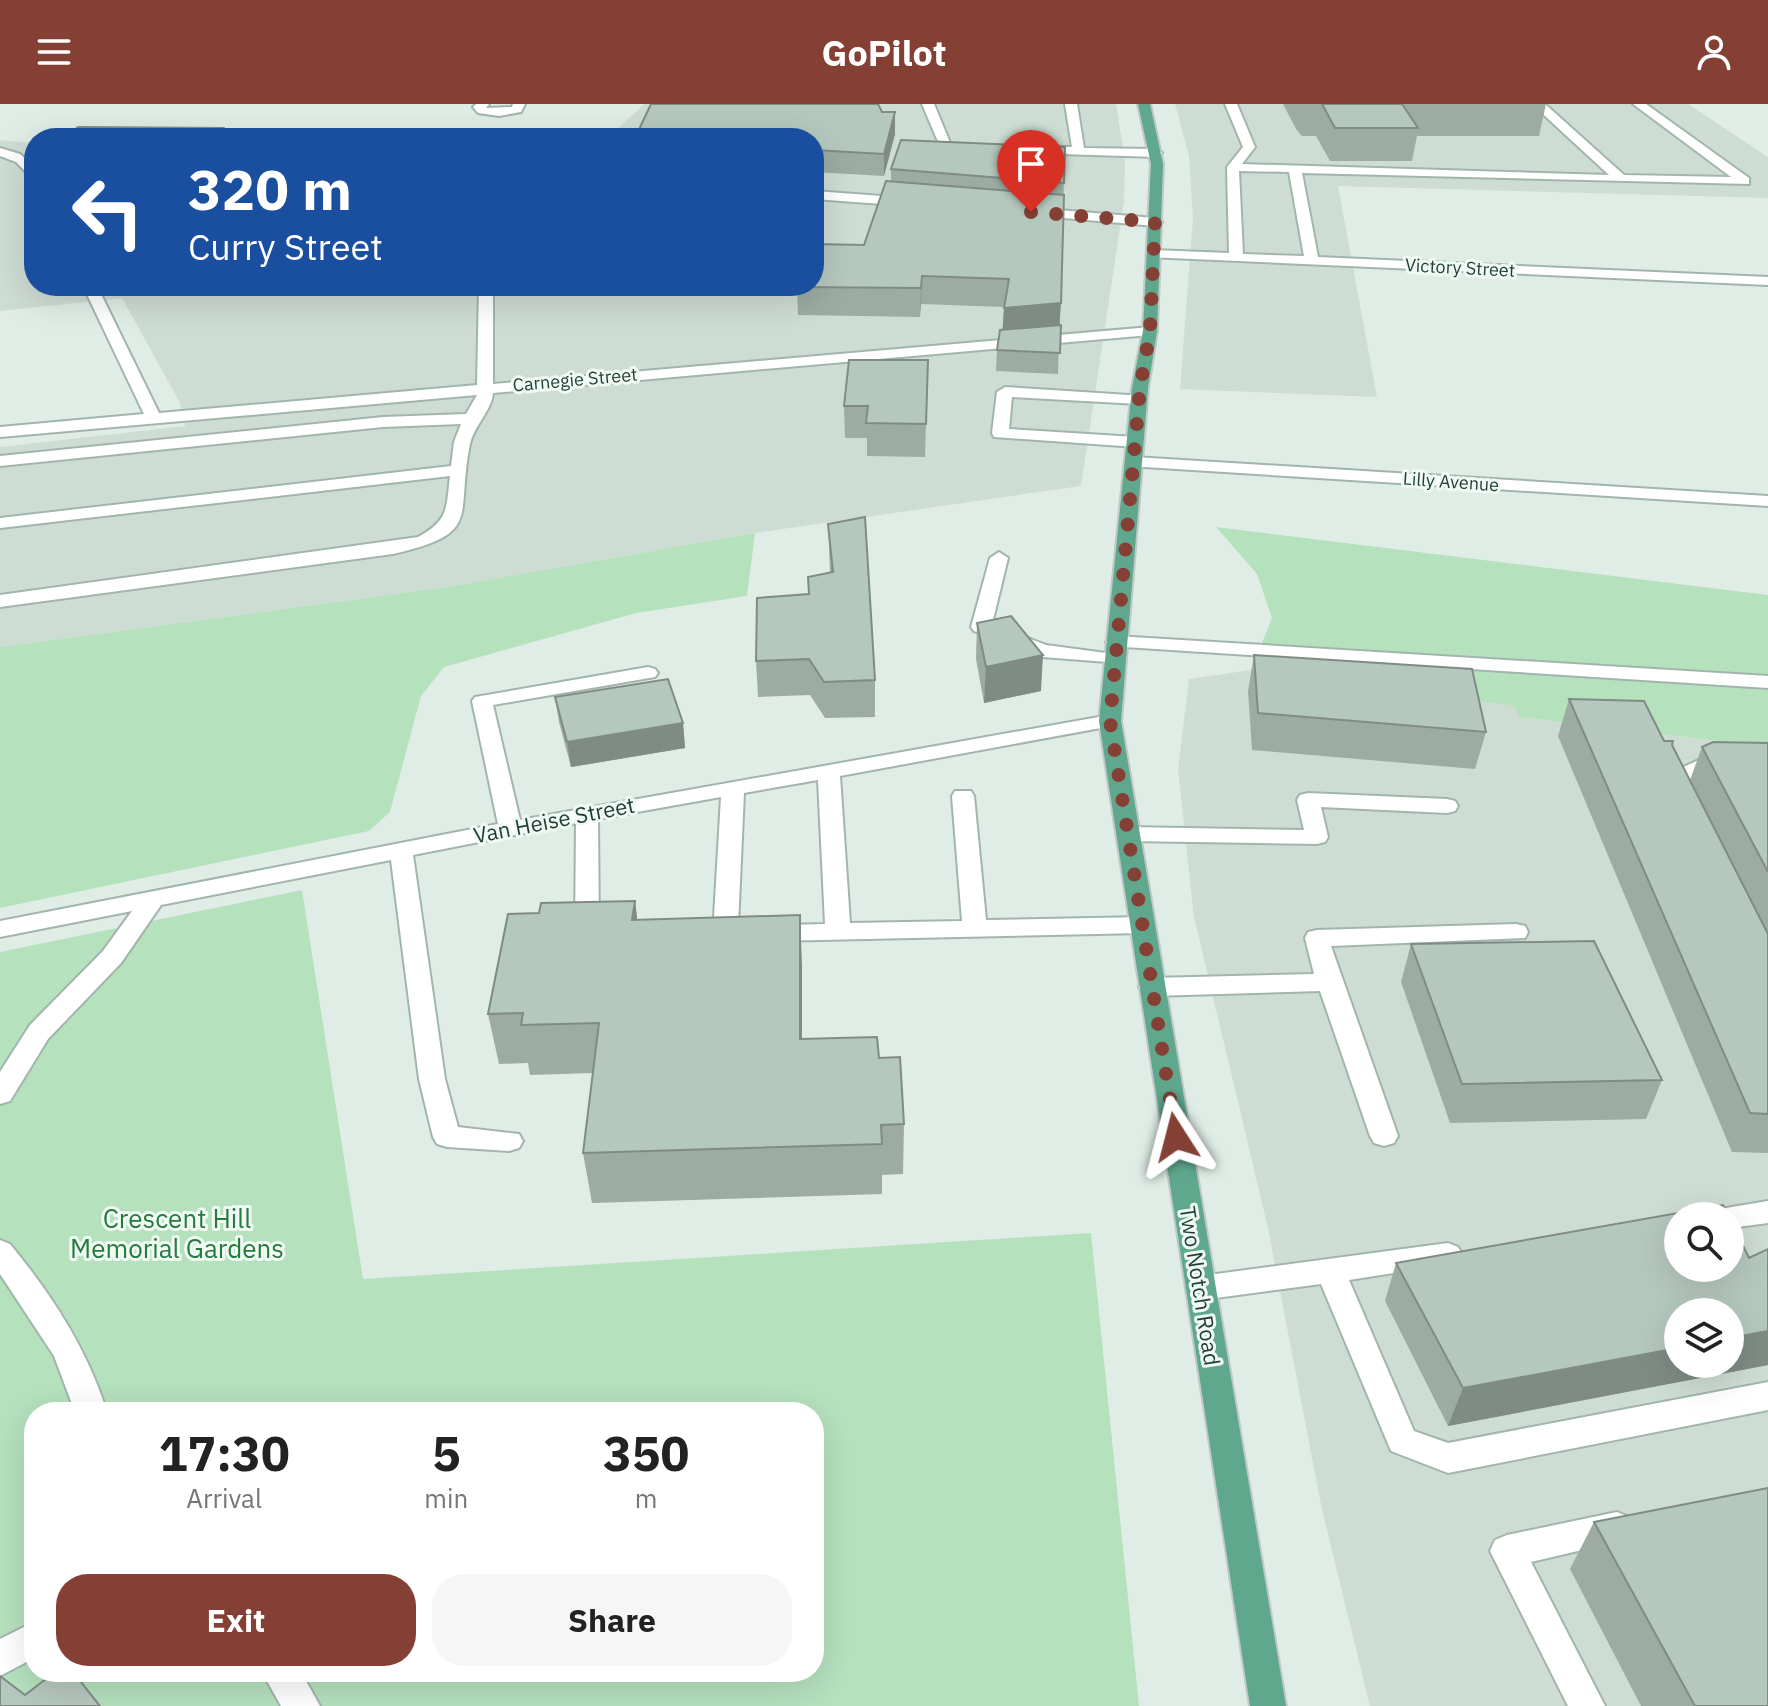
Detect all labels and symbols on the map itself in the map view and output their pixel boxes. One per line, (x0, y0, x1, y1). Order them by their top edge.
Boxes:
pin (997, 130, 1065, 212)
street label: Victory Street (1404, 253, 1516, 282)
street label: Carnegie Street (512, 363, 638, 396)
street label: Lilly Avenue (1402, 467, 1500, 496)
street label: Van Heise Street (471, 790, 637, 849)
position arrow (1134, 1095, 1218, 1179)
park label: Crescent Hill Memorial Gardens (70, 1201, 284, 1265)
street label: Two Notch Road (1174, 1204, 1227, 1368)

